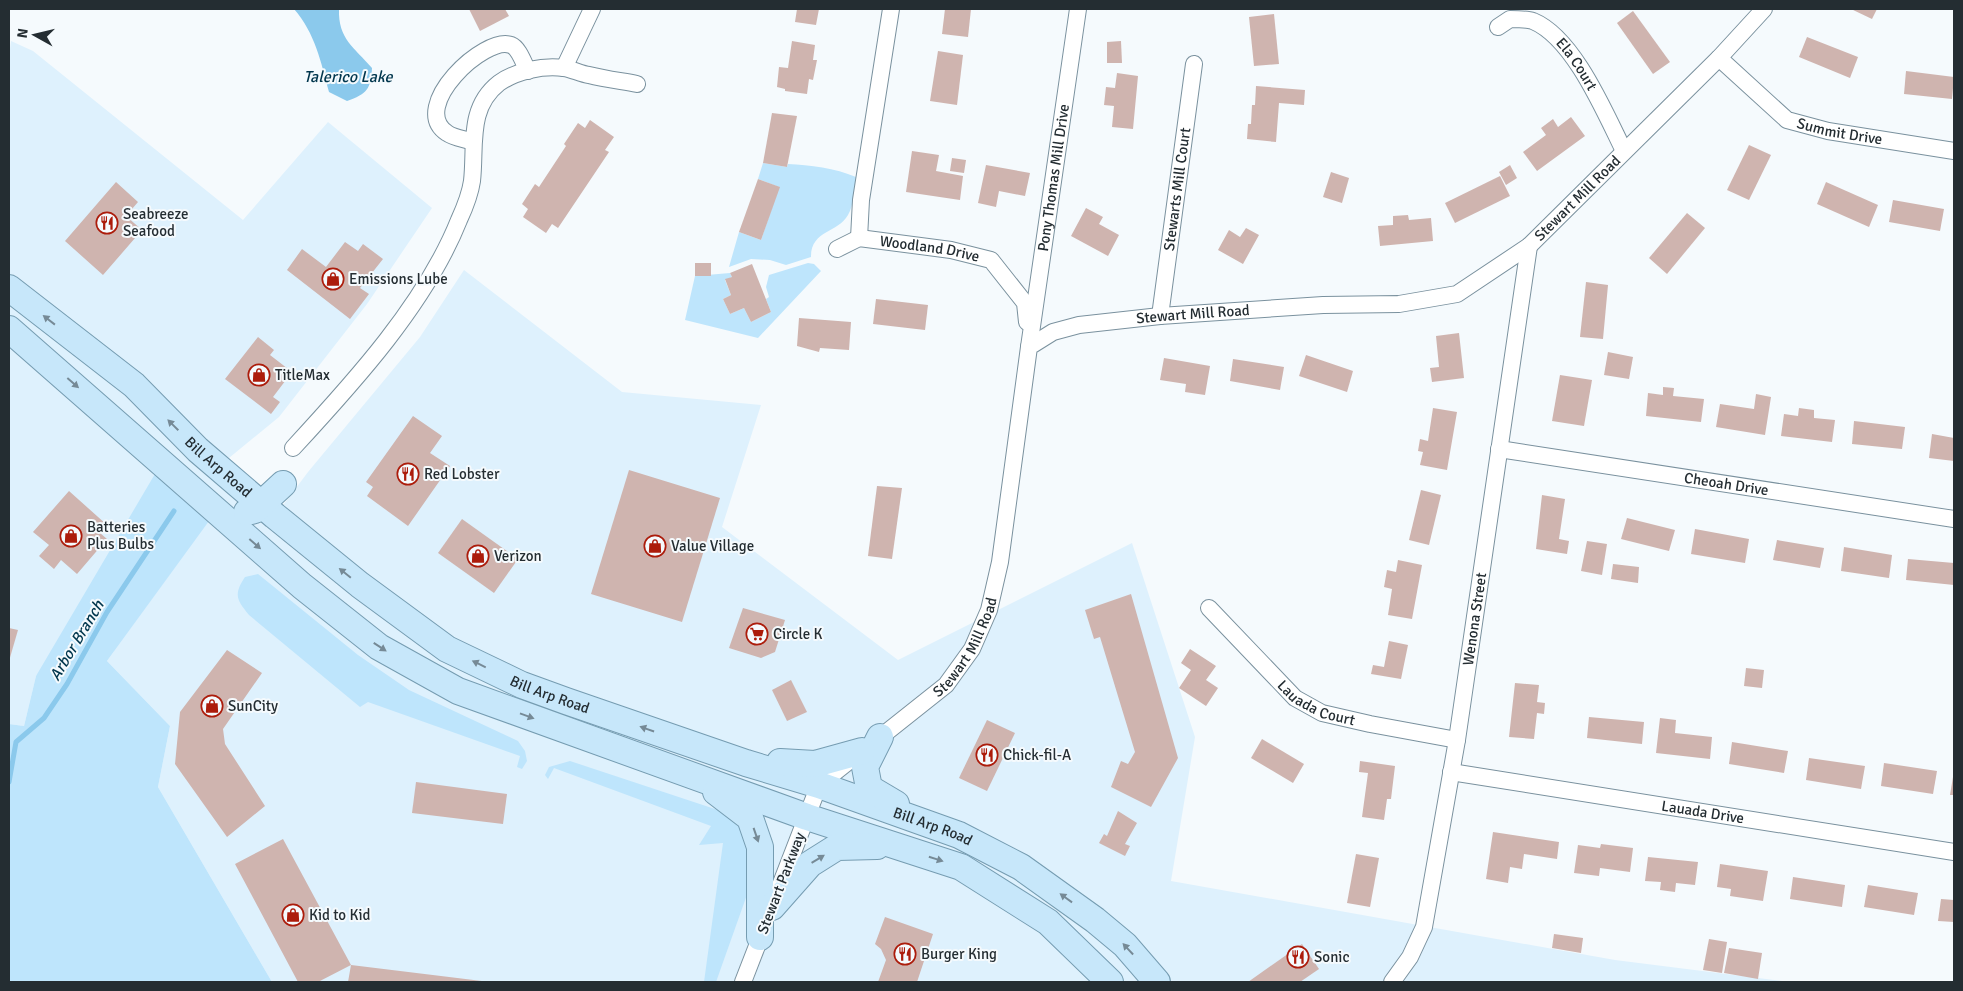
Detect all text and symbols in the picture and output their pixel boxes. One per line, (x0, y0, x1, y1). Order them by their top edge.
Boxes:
north arrow (10, 10, 60, 60)
text: N (14, 27, 32, 39)
street label: Ela Court (1552, 34, 1601, 94)
water label: Talerico Lake (303, 67, 394, 87)
street label: Pony Thomas Mill Drive (1034, 103, 1073, 253)
street label: Summit Drive (1795, 114, 1884, 148)
street label: Stewarts Mill Court (1160, 126, 1194, 252)
street label: Stewart Mill Road (1531, 152, 1624, 244)
place label: Seabreeze Seafood (123, 205, 189, 240)
restaurant icon: Seabreeze Seafood (95, 211, 119, 235)
street label: Woodland Drive (879, 232, 981, 266)
shop icon: Emissions Lube (321, 267, 345, 291)
place label: Emissions Lube (349, 270, 448, 288)
street label: Stewart Mill Road (1135, 301, 1250, 328)
one-way arrow (42, 315, 56, 325)
shop icon: TitleMax (247, 363, 271, 387)
place label: TitleMax (275, 366, 330, 384)
one-way arrow (66, 377, 78, 389)
one-way arrow (167, 419, 179, 431)
street label: Bill Arp Road (181, 433, 256, 501)
restaurant icon: Red Lobster (396, 462, 420, 486)
place label: Red Lobster (424, 465, 500, 483)
street label: Cheoah Drive (1683, 469, 1770, 499)
place label: Batteries Plus Bulbs (87, 518, 154, 553)
shop icon: Batteries Plus Bulbs (59, 524, 83, 548)
shop icon: Value Village (643, 534, 667, 558)
place label: Value Village (671, 537, 754, 555)
one-way arrow (249, 538, 261, 549)
shop icon: Verizon (466, 544, 490, 568)
place label: Verizon (494, 547, 542, 565)
one-way arrow (339, 567, 352, 578)
street label: Wenona Street (1459, 571, 1490, 667)
water label: Arbor Branch (45, 596, 109, 684)
street label: Stewart Mill Road (929, 596, 1001, 701)
supermarket icon: Circle K (745, 622, 769, 646)
place label: Circle K (773, 625, 822, 643)
one-way arrow (374, 642, 387, 652)
one-way arrow (472, 660, 486, 668)
street label: Bill Arp Road (507, 672, 592, 717)
street label: Lauada Court (1274, 676, 1357, 729)
shop icon: SunCity (200, 694, 224, 718)
place label: SunCity (228, 697, 278, 715)
one-way arrow (520, 712, 535, 720)
one-way arrow (639, 725, 654, 732)
restaurant icon: Chick-fil-A (975, 743, 999, 767)
place label: Chick-fil-A (1003, 746, 1071, 764)
street label: Lauada Drive (1660, 797, 1745, 828)
street label: Bill Arp Road (891, 803, 976, 849)
one-way arrow (752, 828, 760, 843)
street label: Stewart Parkway (753, 830, 809, 936)
one-way arrow (811, 855, 824, 864)
one-way arrow (929, 855, 944, 863)
one-way arrow (1060, 893, 1073, 904)
shop icon: Kid to Kid (281, 903, 305, 927)
place label: Kid to Kid (309, 906, 370, 924)
restaurant icon: Burger King (893, 942, 917, 966)
one-way arrow (1122, 943, 1134, 955)
place label: Burger King (921, 945, 997, 963)
restaurant icon: Sonic (1286, 945, 1310, 969)
place label: Sonic (1314, 948, 1349, 966)

